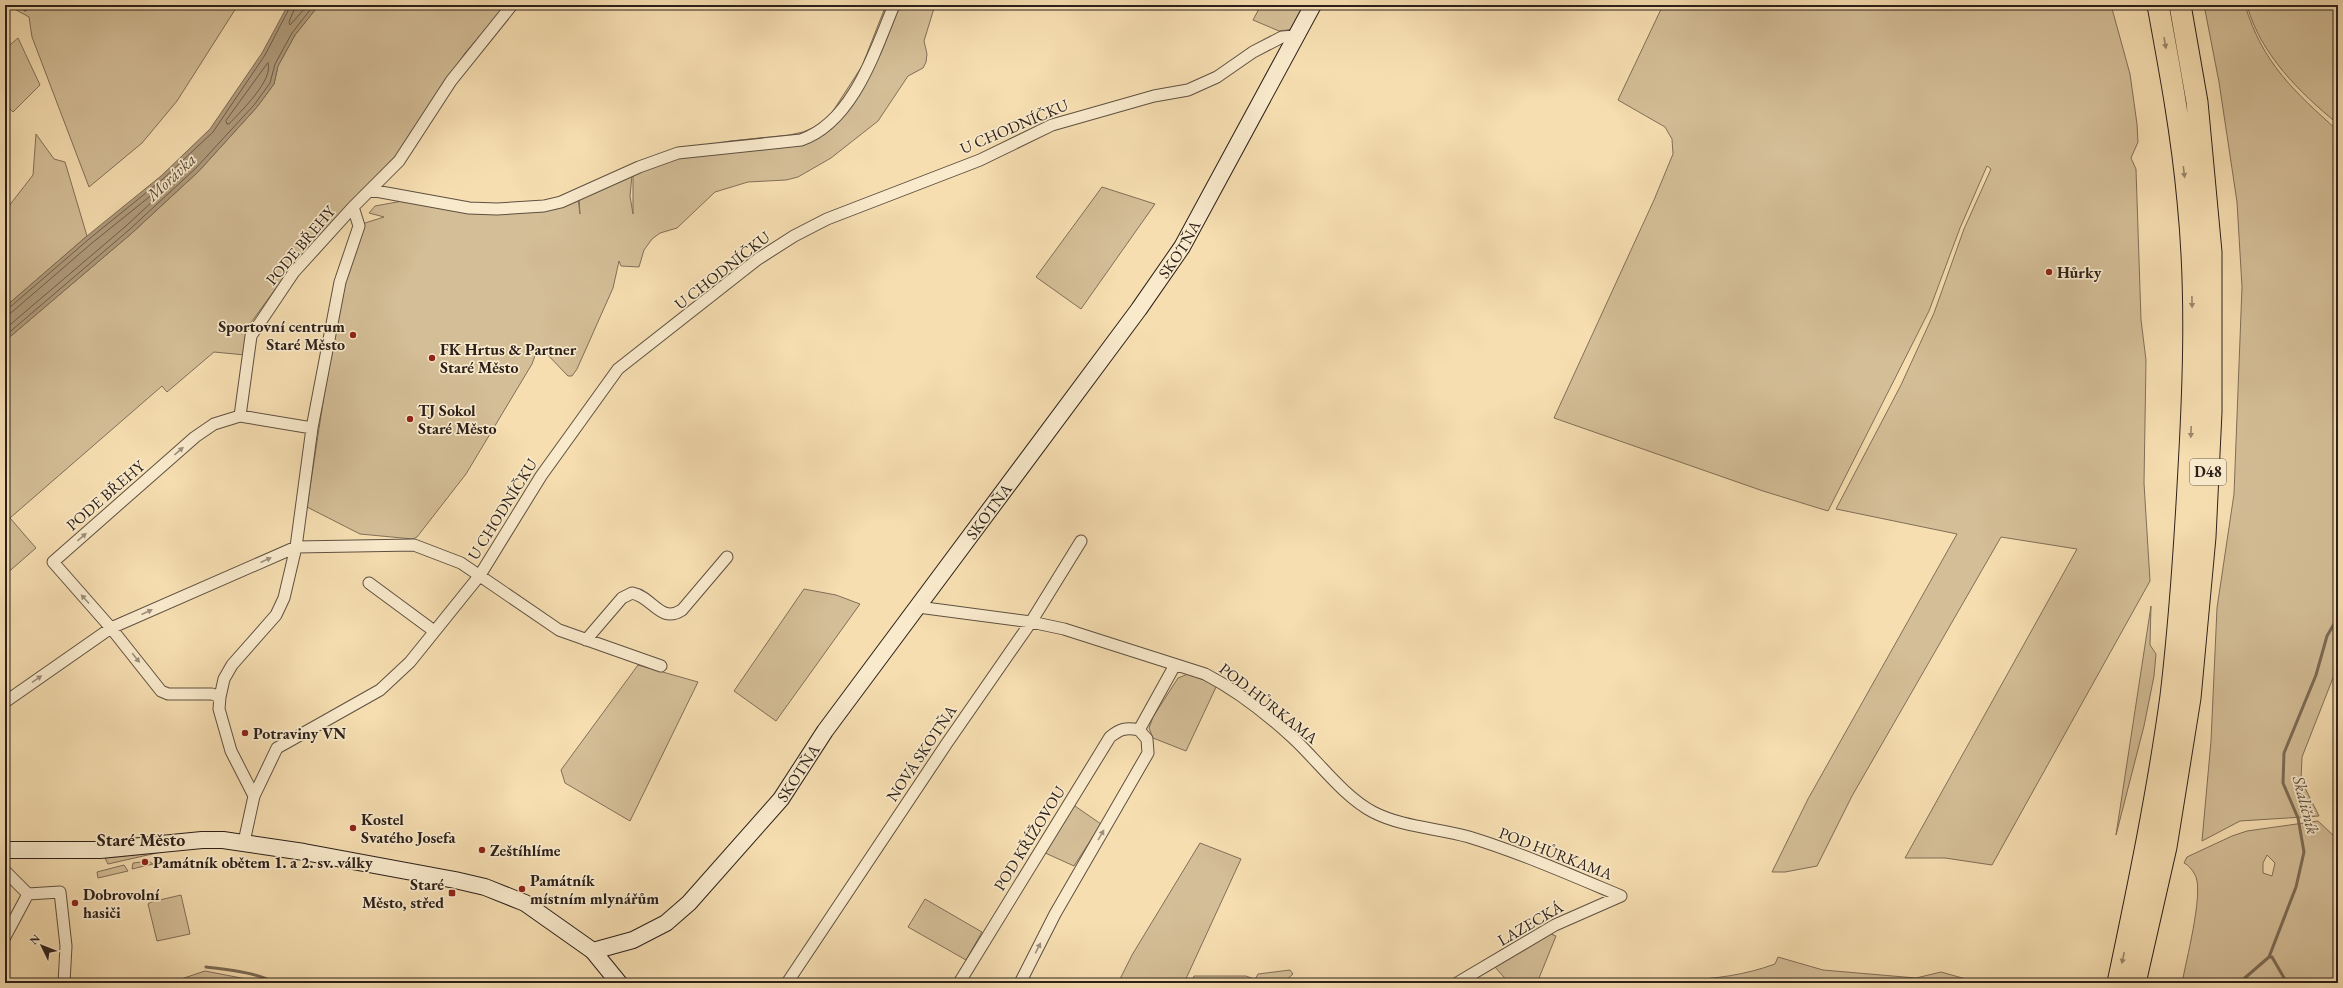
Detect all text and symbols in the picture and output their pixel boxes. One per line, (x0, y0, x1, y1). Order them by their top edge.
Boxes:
one-way arrow (2162, 37, 2168, 50)
street label: U CHODNÍČKU (957, 94, 1072, 159)
water label: Morávka (141, 148, 201, 206)
one-way arrow (2181, 166, 2188, 178)
street label: PODE BŘEHY (261, 201, 340, 289)
street label: SKOTŇA (1153, 216, 1206, 283)
street label: U CHODNÍČKU (670, 226, 775, 314)
place label: Hůrky (2057, 262, 2102, 283)
marker: Hůrky (2044, 267, 2054, 277)
one-way arrow (2189, 296, 2196, 308)
place label: Sportovní centrum Staré Město (218, 316, 345, 355)
marker: Sportovní centrum Staré Město (348, 330, 358, 340)
place label: FK Hrtus & Partner Staré Město (440, 339, 577, 378)
marker: FK Hrtus & Partner Staré Město (427, 353, 437, 363)
place label: TJ Sokol Staré Město (418, 400, 497, 439)
marker: TJ Sokol Staré Město (405, 414, 415, 424)
one-way arrow (2188, 426, 2194, 439)
one-way arrow (174, 446, 185, 455)
street label: U CHODNÍČKU (463, 454, 542, 564)
street label: PODE BŘEHY (62, 455, 150, 535)
road number: D48 (2190, 459, 2226, 485)
street label: SKOTŇA (961, 478, 1017, 544)
one-way arrow (77, 532, 87, 541)
one-way arrow (261, 556, 273, 562)
one-way arrow (81, 594, 90, 603)
one-way arrow (142, 609, 153, 615)
one-way arrow (131, 652, 140, 663)
street label: POD HŮRKAMA (1215, 658, 1323, 749)
one-way arrow (32, 675, 42, 683)
street label: NOVÁ SKOTŇA (881, 700, 962, 806)
place label: Potraviny VN (253, 723, 346, 744)
marker: Potraviny VN (240, 728, 250, 738)
street label: SKOTŇA (772, 740, 825, 806)
water label: Skaličník (2287, 772, 2324, 837)
street label: POD KŘÍŽOVOU (989, 782, 1070, 895)
place label: Kostel Svatého Josefa (361, 809, 456, 848)
street label: POD HŮRKAMA (1496, 822, 1616, 885)
marker: Kostel Svatého Josefa (348, 823, 358, 833)
district label: Staré Město (97, 828, 185, 851)
one-way arrow (1098, 829, 1105, 840)
place label: Zeštíhlíme (490, 840, 561, 861)
marker: Zeštíhlíme (477, 845, 487, 855)
place label: Památník obětem 1. a 2. sv. války (153, 852, 373, 873)
marker: Památník obětem 1. a 2. sv. války (140, 857, 150, 867)
place label: Památník místním mlynářům (530, 870, 659, 909)
place label: Staré Město, střed (362, 874, 444, 913)
place label: Dobrovolní hasiči (83, 884, 160, 923)
marker: Památník místním mlynářům (517, 884, 527, 894)
marker: Staré Město, střed (447, 888, 457, 898)
street label: LAZECKÁ (1494, 896, 1568, 951)
marker: Dobrovolní hasiči (70, 898, 80, 908)
north arrow (22, 926, 62, 966)
text: N (27, 931, 43, 947)
one-way arrow (1035, 942, 1041, 954)
one-way arrow (2120, 952, 2126, 964)

